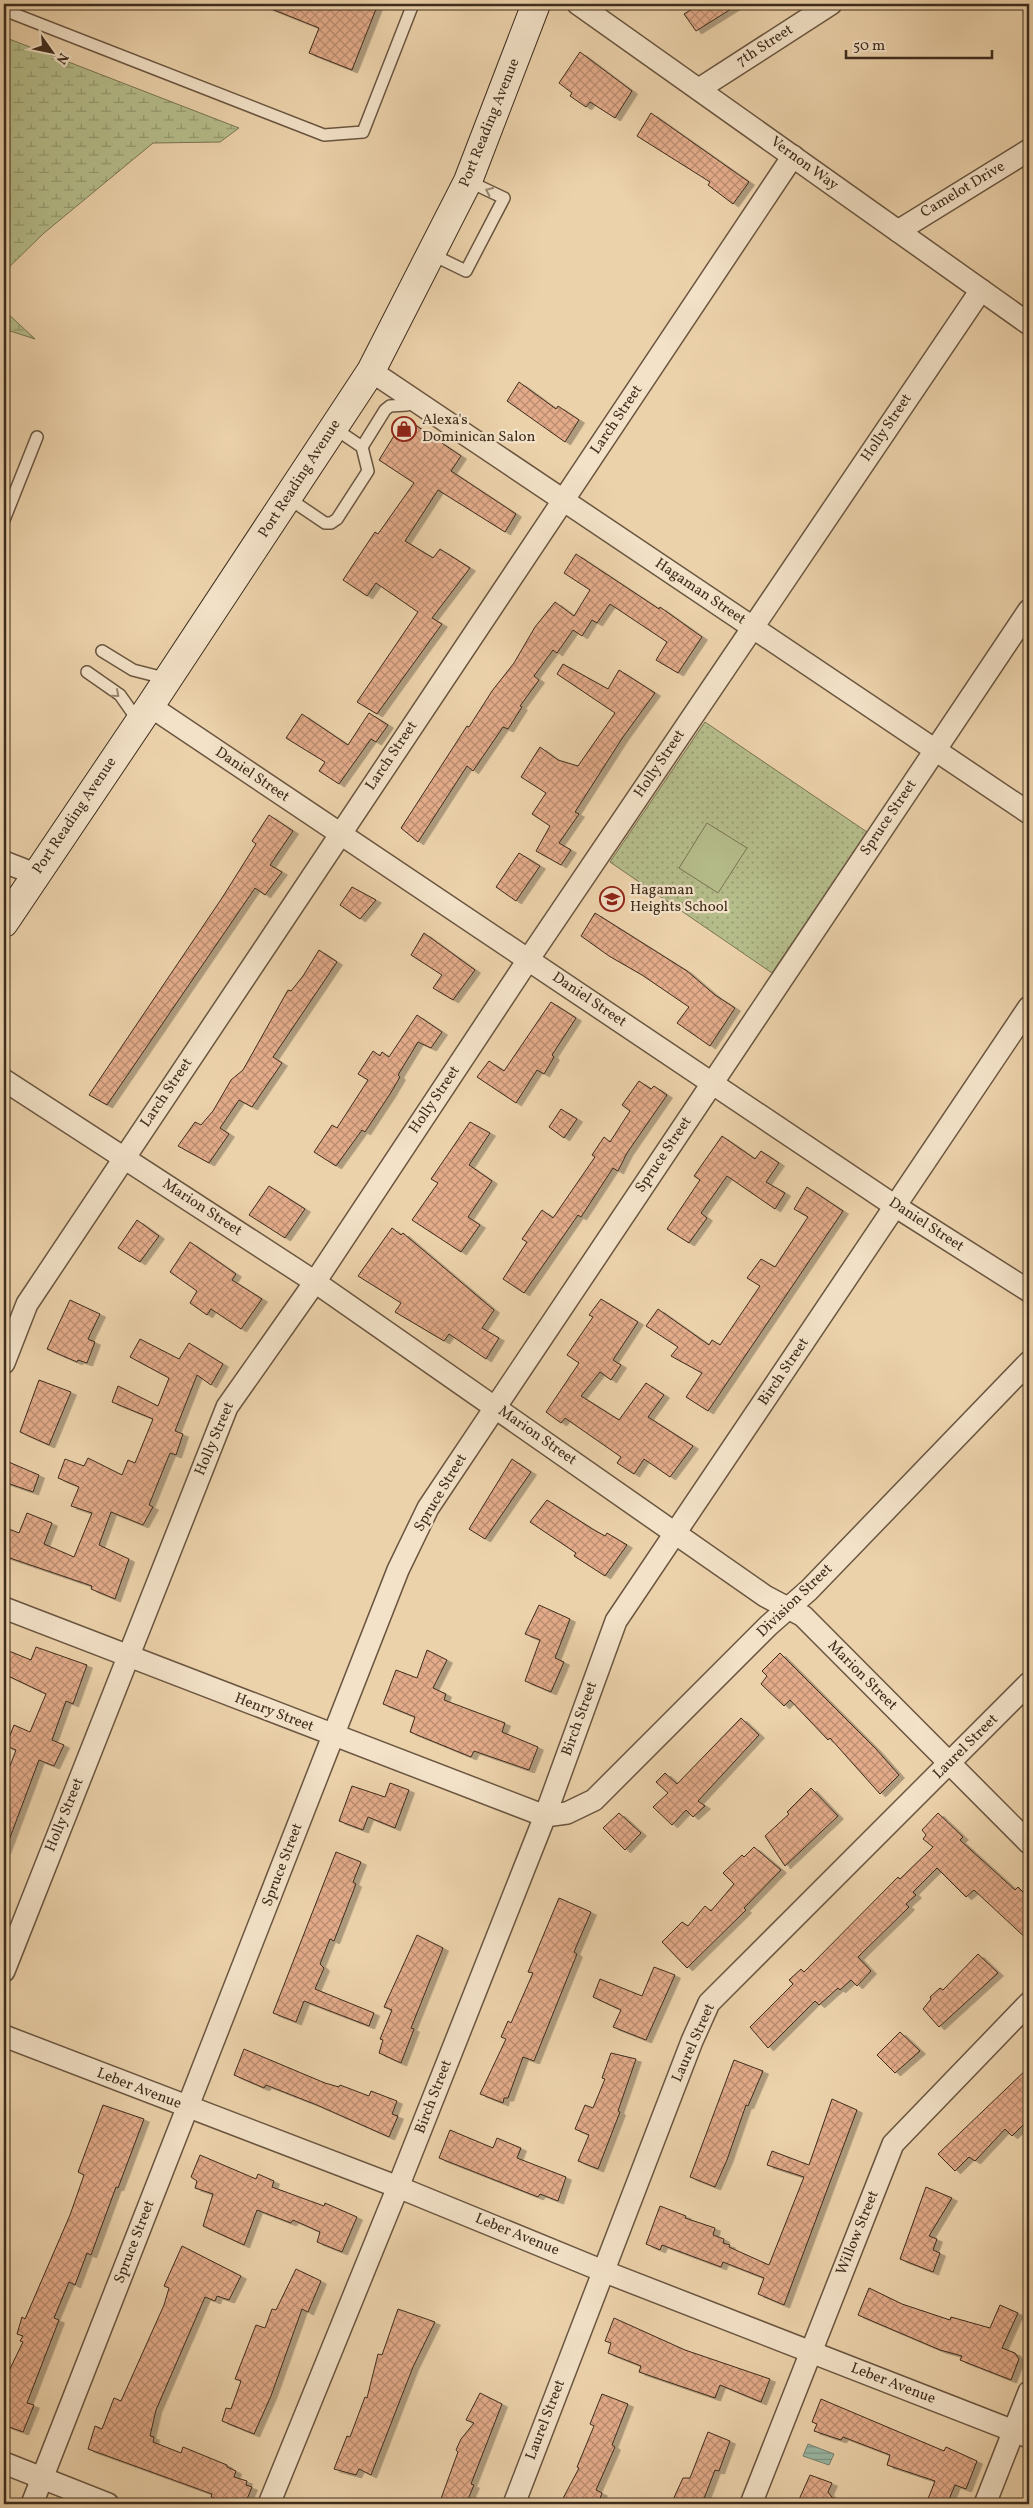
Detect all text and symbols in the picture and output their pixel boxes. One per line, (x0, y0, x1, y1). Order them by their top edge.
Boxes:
street label: 7th Street (733, 20, 797, 72)
north arrow (28, 28, 78, 78)
scale bar (846, 28, 992, 60)
text: 50 m (853, 36, 885, 57)
text: N (51, 49, 72, 68)
street label: Port Reading Avenue (455, 55, 525, 191)
street label: Vernon Way (766, 132, 842, 196)
street label: Camelot Drive (917, 157, 1009, 223)
one-way arrow (485, 186, 494, 197)
street label: Larch Street (586, 381, 648, 459)
street label: Holly Street (856, 390, 918, 466)
place label: Alexa's Dominican Salon (422, 410, 536, 448)
street label: Port Reading Avenue (254, 416, 346, 542)
shop icon: Alexa's Dominican Salon (391, 416, 417, 442)
street label: Hagaman Street (650, 554, 750, 630)
one-way arrow (111, 688, 120, 697)
street label: Larch Street (361, 717, 423, 795)
street label: Holly Street (629, 726, 691, 802)
street label: Daniel Street (211, 742, 293, 808)
street label: Port Reading Avenue (28, 753, 122, 879)
street label: Spruce Street (856, 776, 922, 860)
place label: Hagaman Heights School (630, 880, 728, 918)
school or university icon: Hagaman Heights School (599, 886, 625, 912)
street label: Daniel Street (548, 967, 630, 1033)
street label: Larch Street (136, 1054, 198, 1132)
street label: Holly Street (404, 1062, 466, 1138)
street label: Spruce Street (631, 1113, 697, 1197)
street label: Marion Street (158, 1174, 246, 1242)
street label: Daniel Street (884, 1193, 968, 1257)
street label: Birch Street (754, 1334, 814, 1410)
street label: Holly Street (190, 1399, 240, 1479)
street label: Marion Street (494, 1401, 580, 1471)
street label: Spruce Street (409, 1450, 473, 1536)
street label: Division Street (752, 1559, 838, 1643)
street label: Marion Street (822, 1636, 902, 1716)
street label: Birch Street (557, 1679, 603, 1759)
street label: Henry Street (231, 1688, 317, 1738)
street label: Laurel Street (929, 1710, 1003, 1784)
street label: Holly Street (41, 1775, 89, 1855)
street label: Spruce Street (257, 1820, 309, 1910)
street label: Laurel Street (667, 2000, 721, 2086)
street label: Birch Street (410, 2057, 458, 2137)
street label: Leber Avenue (94, 2063, 184, 2115)
street label: Willow Street (832, 2188, 884, 2278)
street label: Spruce Street (109, 2197, 161, 2287)
street label: Leber Avenue (472, 2209, 562, 2261)
street label: Leber Avenue (848, 2358, 938, 2410)
street label: Laurel Street (521, 2377, 571, 2463)

